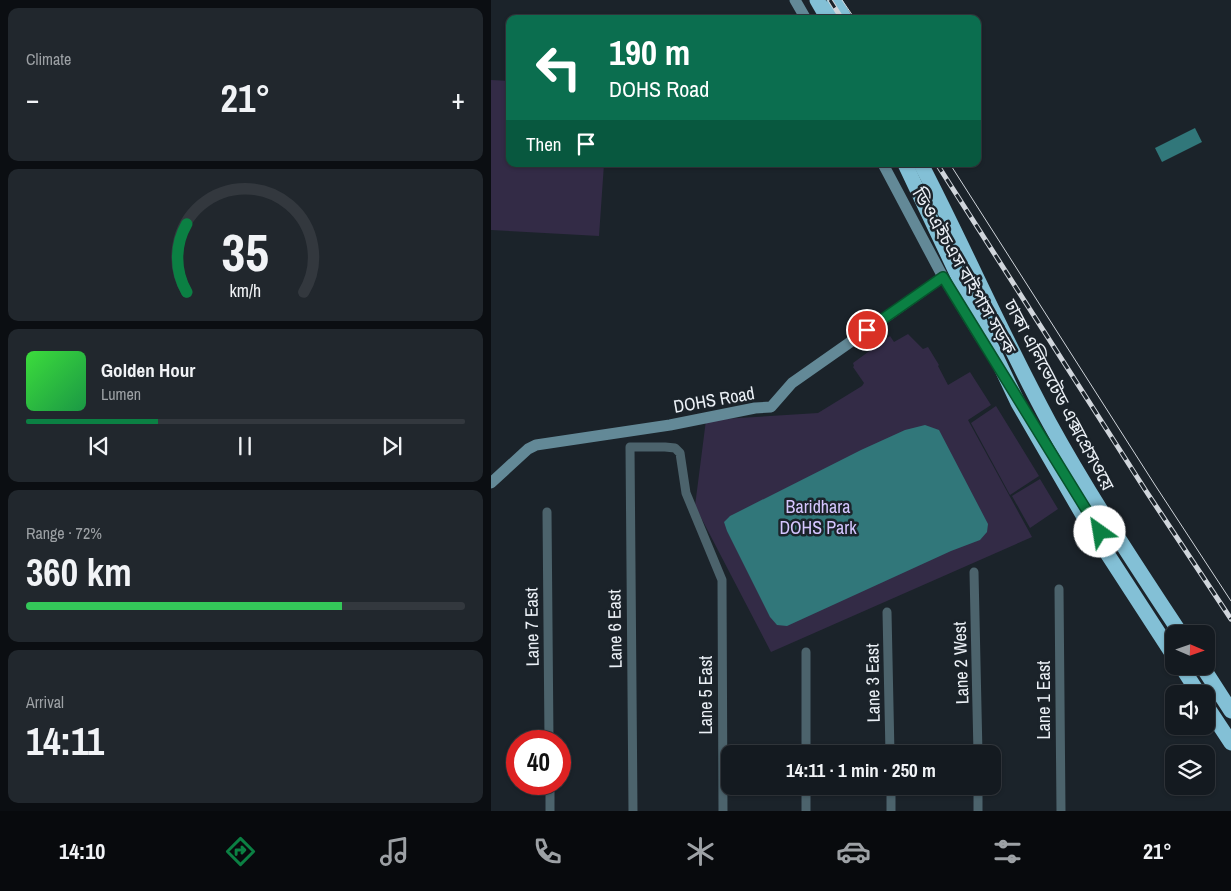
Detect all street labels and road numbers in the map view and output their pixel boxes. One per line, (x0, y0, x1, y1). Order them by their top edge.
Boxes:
street label: ডিওএইচএস বাইপাস সড়ক (906, 182, 1023, 359)
street label: ঢাকা এলিভেটেড এক্সপ্রেসওয়ে (998, 294, 1121, 495)
street label: DOHS Road (671, 380, 756, 419)
street label: Lane 7 East (518, 587, 545, 667)
street label: Lane 6 East (601, 589, 628, 669)
street label: Lane 2 West (947, 621, 974, 705)
street label: Lane 3 East (859, 643, 886, 723)
street label: Lane 5 East (693, 656, 718, 734)
street label: Lane 1 East (1031, 661, 1056, 739)

